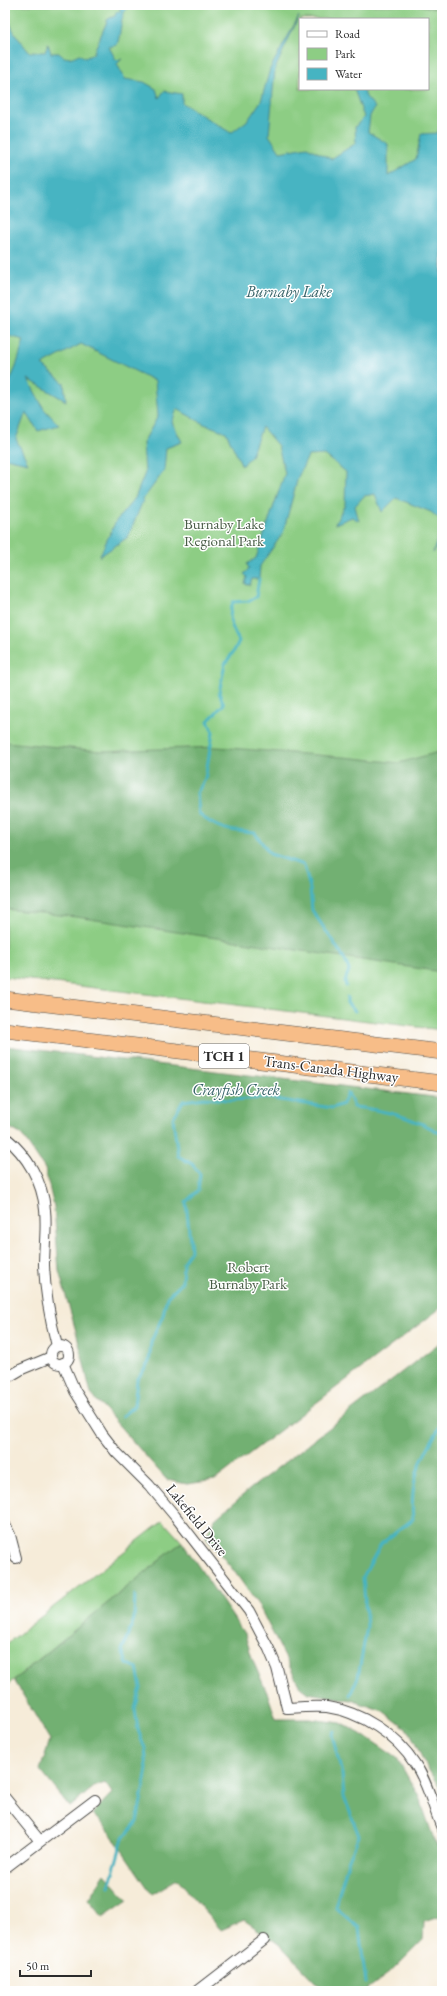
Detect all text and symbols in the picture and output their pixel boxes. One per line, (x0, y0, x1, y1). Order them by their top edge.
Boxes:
legend (299, 18, 429, 90)
text: Road (335, 26, 361, 42)
text: Park (335, 46, 356, 62)
text: Water (335, 66, 362, 82)
water label: Burnaby Lake (245, 281, 332, 302)
park label: Burnaby Lake Regional Park (184, 514, 265, 550)
road number: TCH 1 (199, 1044, 249, 1068)
street label: Trans-Canada Highway (263, 1051, 400, 1086)
water label: Crayfish Creek (192, 1079, 281, 1100)
park label: Robert Burnaby Park (209, 1257, 288, 1293)
street label: Lakefield Drive (162, 1480, 232, 1560)
scale bar (20, 1952, 91, 1978)
text: 50 m (26, 1958, 50, 1974)

